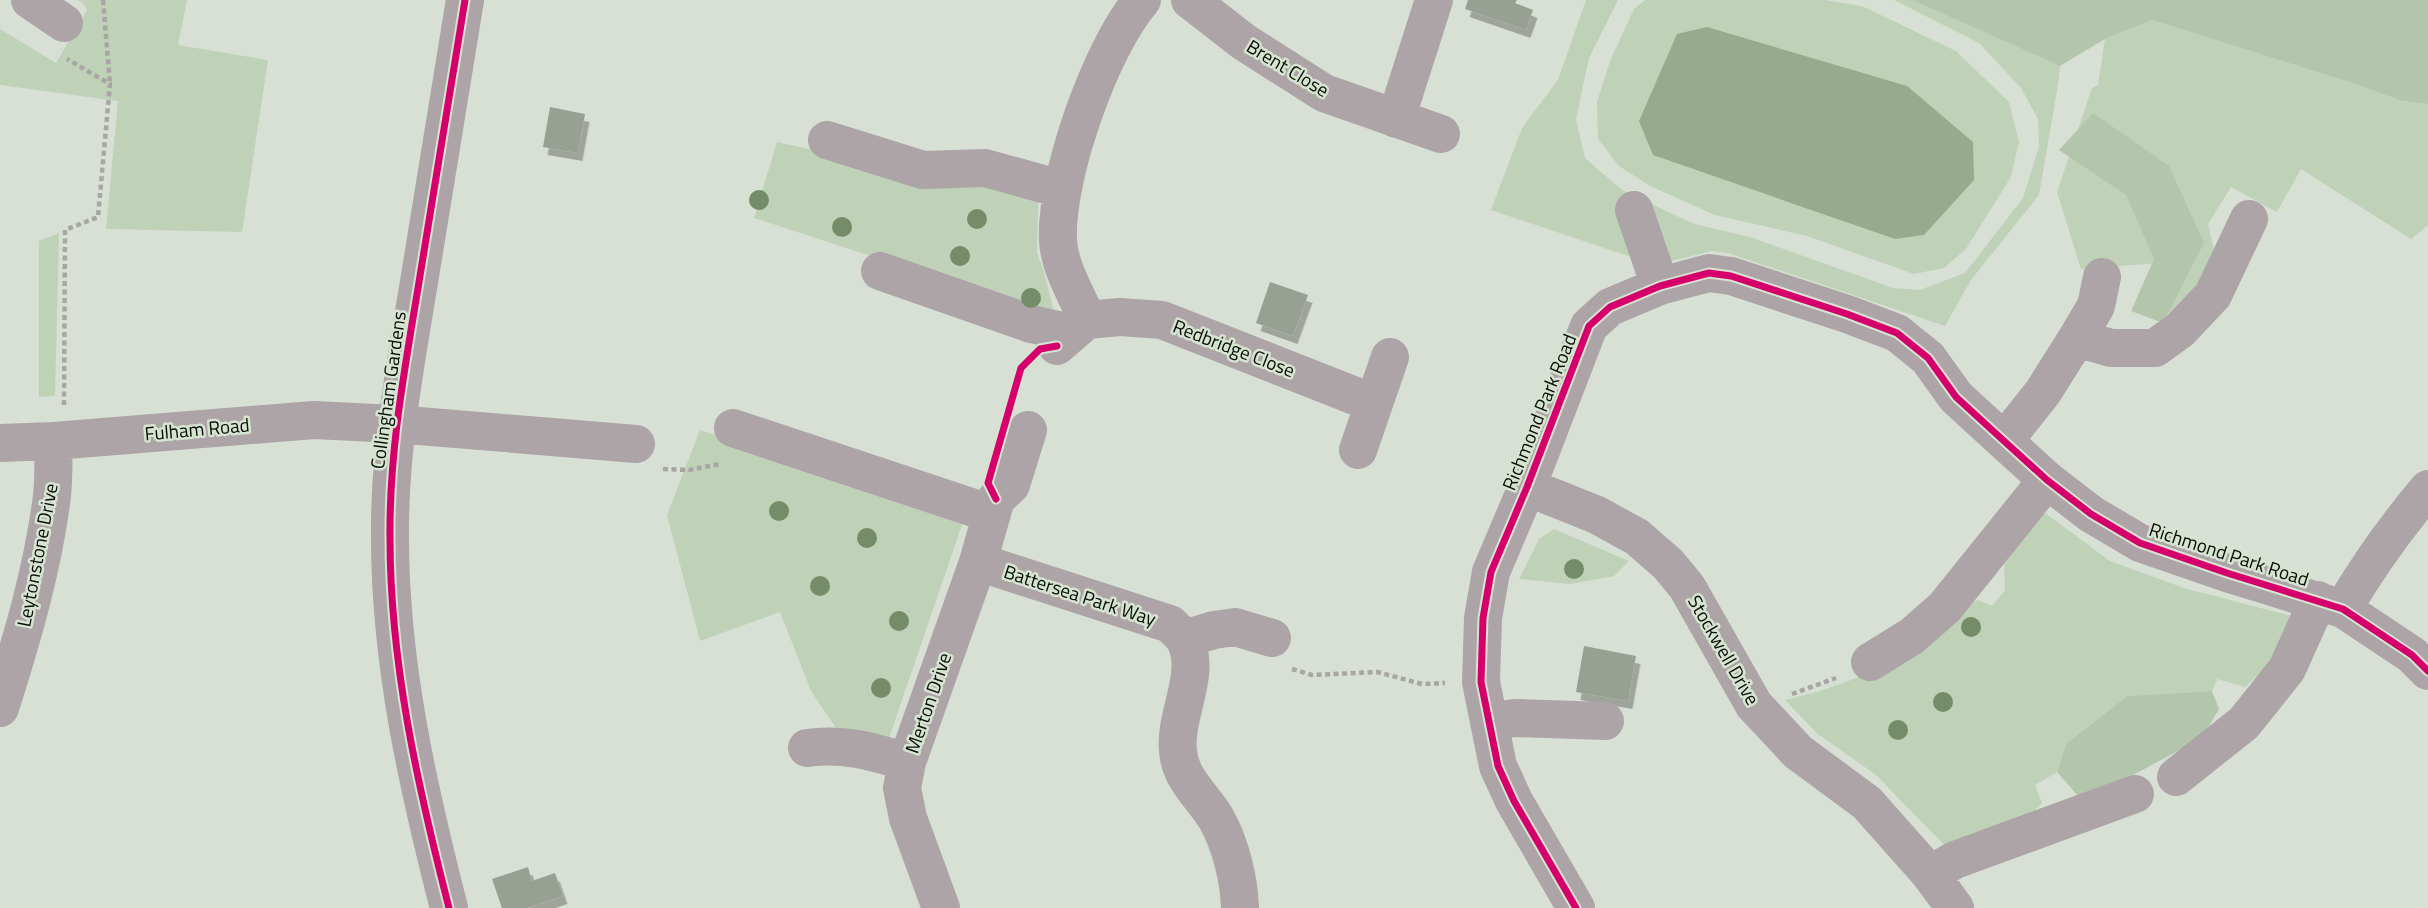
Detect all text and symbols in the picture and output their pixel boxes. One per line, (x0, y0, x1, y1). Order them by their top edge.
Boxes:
street label: Brent Close (1241, 31, 1335, 104)
street label: Collingham Gardens (362, 309, 413, 471)
street label: Redbridge Close (1169, 311, 1299, 384)
street label: Richmond Park Road (1494, 329, 1583, 494)
street label: Fulham Road (143, 409, 251, 448)
street label: Leytonstone Drive (8, 481, 65, 629)
street label: Richmond Park Road (2146, 514, 2313, 593)
street label: Battersea Park Way (1000, 556, 1160, 633)
street label: Stockwell Drive (1681, 589, 1768, 710)
street label: Merton Drive (897, 649, 958, 757)

